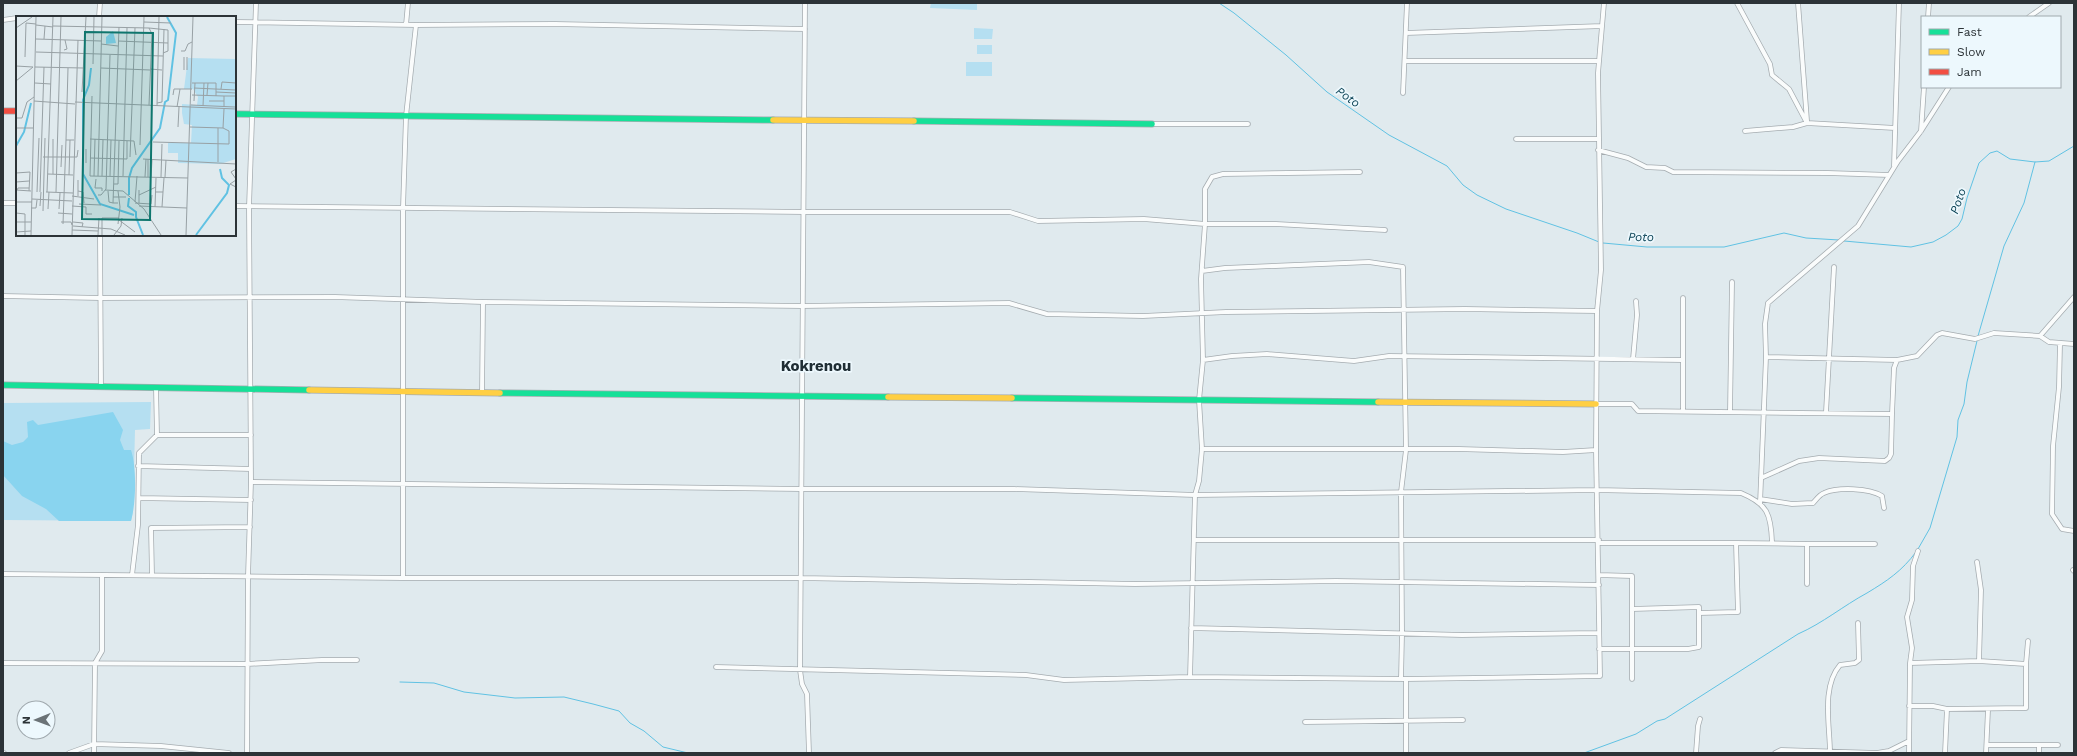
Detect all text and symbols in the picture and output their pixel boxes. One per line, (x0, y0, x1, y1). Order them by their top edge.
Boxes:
inset map (16, 16, 236, 236)
legend (1921, 16, 2061, 88)
text: Fast (1957, 25, 1982, 39)
text: Slow (1957, 45, 1985, 59)
text: Jam (1957, 65, 1982, 79)
water label: Poto (1333, 84, 1363, 110)
water label: Poto (1947, 186, 1969, 216)
water label: Poto (1628, 230, 1654, 244)
district label: Kokrenou (781, 357, 851, 375)
north arrow (16, 700, 56, 740)
text: N (20, 716, 33, 724)

